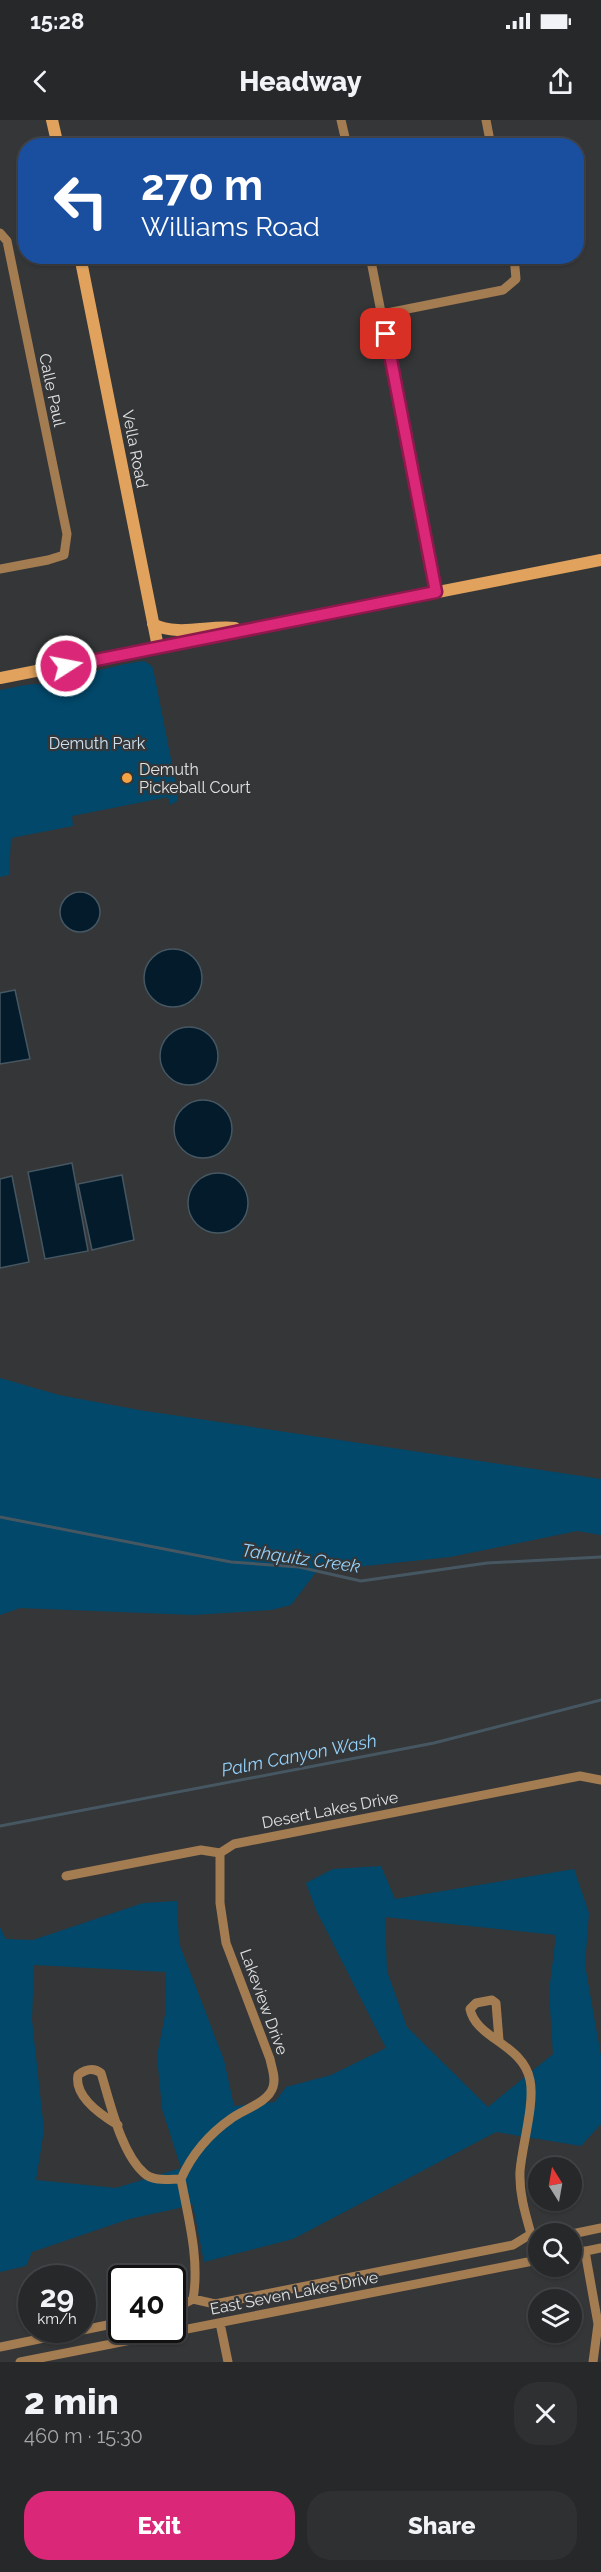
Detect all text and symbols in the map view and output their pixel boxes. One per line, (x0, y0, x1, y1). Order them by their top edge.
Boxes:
text: 15:28 (30, 8, 84, 34)
icon: back (24, 65, 57, 98)
icon: share (544, 65, 577, 98)
text: Headway (239, 66, 362, 97)
text: 270 m (141, 161, 263, 210)
icon: left (42, 162, 120, 240)
text: Williams Road (141, 211, 320, 242)
pin (360, 308, 411, 359)
icon: arrive (369, 317, 402, 350)
street label: Calle Paul (35, 352, 69, 429)
street label: Vella Road (118, 408, 152, 490)
position arrow (34, 634, 98, 698)
park label: Demuth Park (49, 734, 146, 753)
place label: Demuth Pickeball Court (139, 760, 251, 797)
marker: Demuth Pickeball Court (120, 771, 134, 785)
water label: Tahquitz Creek (240, 1539, 362, 1577)
water label: Palm Canyon Wash (219, 1730, 379, 1780)
street label: Desert Lakes Drive (260, 1787, 400, 1833)
street label: Lakeview Drive (236, 1946, 292, 2058)
north arrow (528, 2157, 582, 2211)
map controls (528, 2157, 582, 2343)
button: search (528, 2223, 582, 2277)
speed limit sign: 40 (108, 2265, 186, 2343)
street label: East Seven Lakes Drive (208, 2267, 380, 2319)
text: 29 (40, 2279, 74, 2314)
button: layers (528, 2289, 582, 2343)
text: km/h (37, 2310, 77, 2328)
text: 2 min (24, 2380, 119, 2422)
button: close (514, 2382, 577, 2445)
text: 460 m · 15:30 (24, 2424, 143, 2448)
button: Exit (24, 2491, 295, 2560)
button: Share (307, 2491, 577, 2560)

